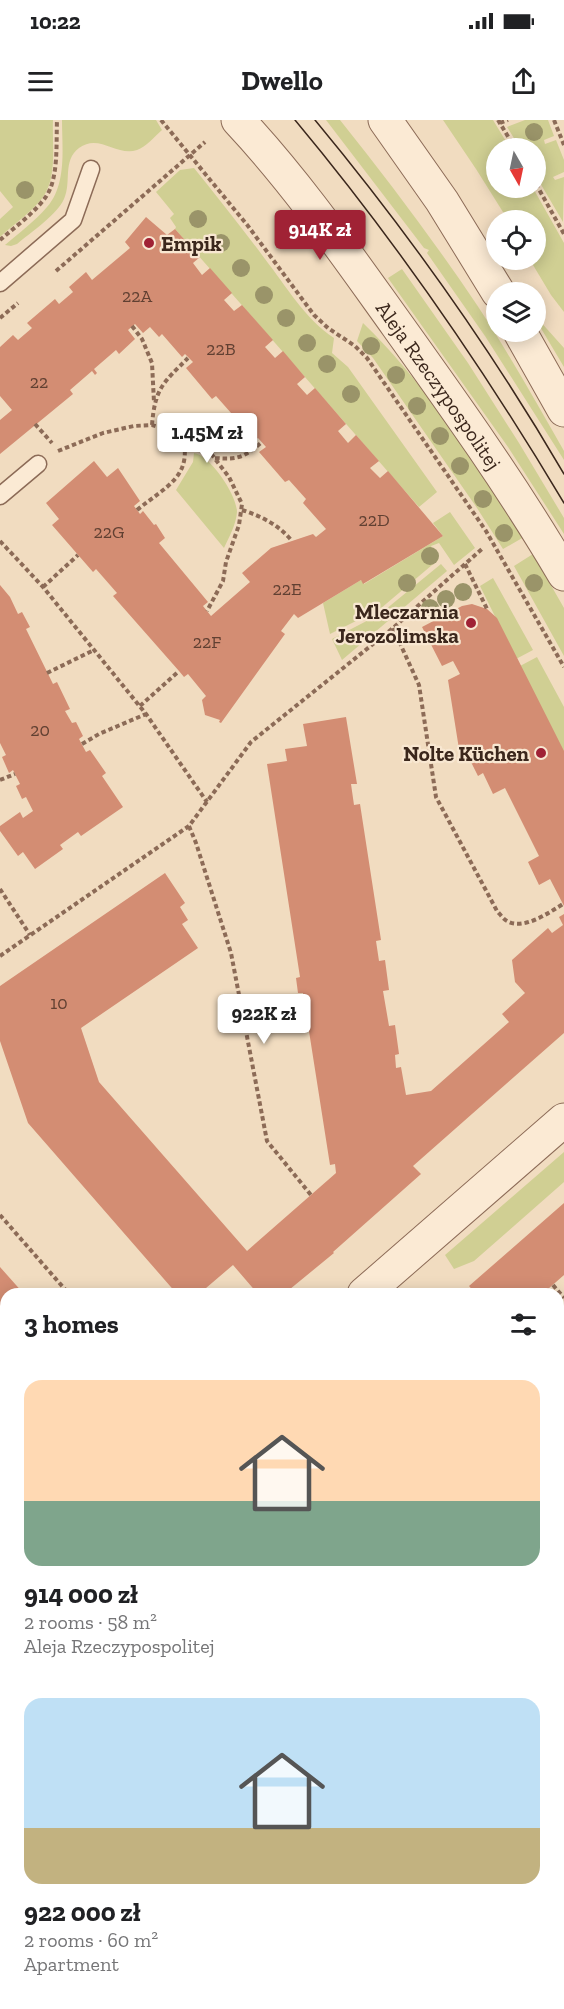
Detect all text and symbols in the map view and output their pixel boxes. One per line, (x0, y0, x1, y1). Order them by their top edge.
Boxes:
text: 10:22 (30, 8, 81, 35)
icon: menu (24, 65, 57, 98)
text: Dwello (241, 65, 323, 97)
icon: share (507, 65, 540, 98)
north arrow (486, 138, 546, 198)
map controls (486, 138, 546, 342)
pin: 914K zł (265, 210, 375, 261)
button: locate (486, 210, 546, 270)
text: 914K zł (289, 217, 351, 241)
place label: Empik (161, 231, 222, 256)
marker: Empik (142, 236, 156, 250)
button: layers (486, 282, 546, 342)
house number: 22A (122, 285, 152, 307)
street label: Aleja Rzeczypospolitej (371, 296, 507, 475)
house number: 22B (206, 338, 236, 360)
house number: 22 (30, 371, 48, 393)
pin: 1.45M zł (145, 413, 269, 464)
text: 1.45M zł (171, 420, 243, 444)
house number: 22D (358, 509, 390, 531)
house number: 22G (94, 521, 124, 543)
house number: 22E (272, 578, 302, 600)
place label: Mleczarnia Jerozolimska (335, 599, 459, 648)
marker: Mleczarnia Jerozolimska (464, 616, 478, 630)
house number: 22F (193, 631, 221, 653)
house number: 20 (30, 719, 50, 741)
place label: Nolte Küchen (403, 741, 530, 766)
marker: Nolte Küchen (534, 746, 548, 760)
house number: 10 (50, 992, 68, 1014)
pin: 922K zł (209, 994, 319, 1045)
text: 922K zł (232, 1001, 296, 1025)
text: 3 homes (24, 1308, 119, 1340)
icon: filters (507, 1308, 540, 1341)
icon: home (228, 1419, 336, 1527)
text: 914 000 zł (24, 1578, 138, 1610)
text: 2 rooms · 58 m² (24, 1610, 157, 1634)
text: Aleja Rzeczypospolitej (24, 1634, 215, 1658)
icon: home (228, 1737, 336, 1845)
text: 922 000 zł (24, 1896, 141, 1928)
text: 2 rooms · 60 m² (24, 1928, 158, 1952)
text: Apartment (24, 1952, 119, 1976)

